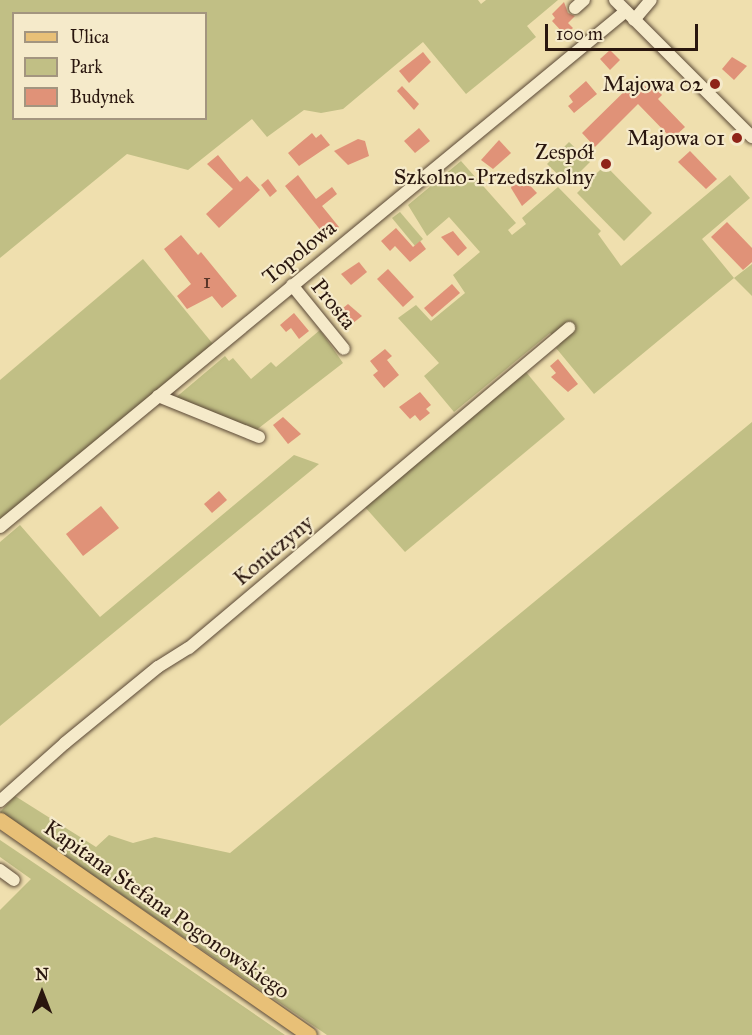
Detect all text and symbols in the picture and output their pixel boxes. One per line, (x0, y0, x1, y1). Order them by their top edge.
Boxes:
legend (12, 12, 207, 120)
scale bar (548, 12, 701, 50)
text: 100 m (556, 23, 603, 45)
text: Ulica (70, 26, 109, 48)
text: Park (70, 56, 103, 78)
place label: Majowa 02 (602, 71, 703, 97)
marker: Majowa 02 (708, 77, 722, 91)
text: Budynek (70, 86, 134, 108)
place label: Majowa 01 (627, 125, 725, 151)
marker: Majowa 01 (730, 131, 744, 145)
place label: Zespół Szkolno-Przedszkolny (394, 138, 594, 190)
marker: Zespół Szkolno-Przedszkolny (599, 157, 613, 171)
street label: Topolowa (257, 214, 341, 290)
house number: 1 (203, 269, 211, 293)
street label: Prosta (306, 274, 362, 334)
street label: Koniczyny (228, 509, 318, 591)
street label: Kapitana Stefana Pogonowskiego (39, 814, 295, 1004)
north arrow (12, 963, 72, 1023)
text: N (35, 965, 49, 984)

